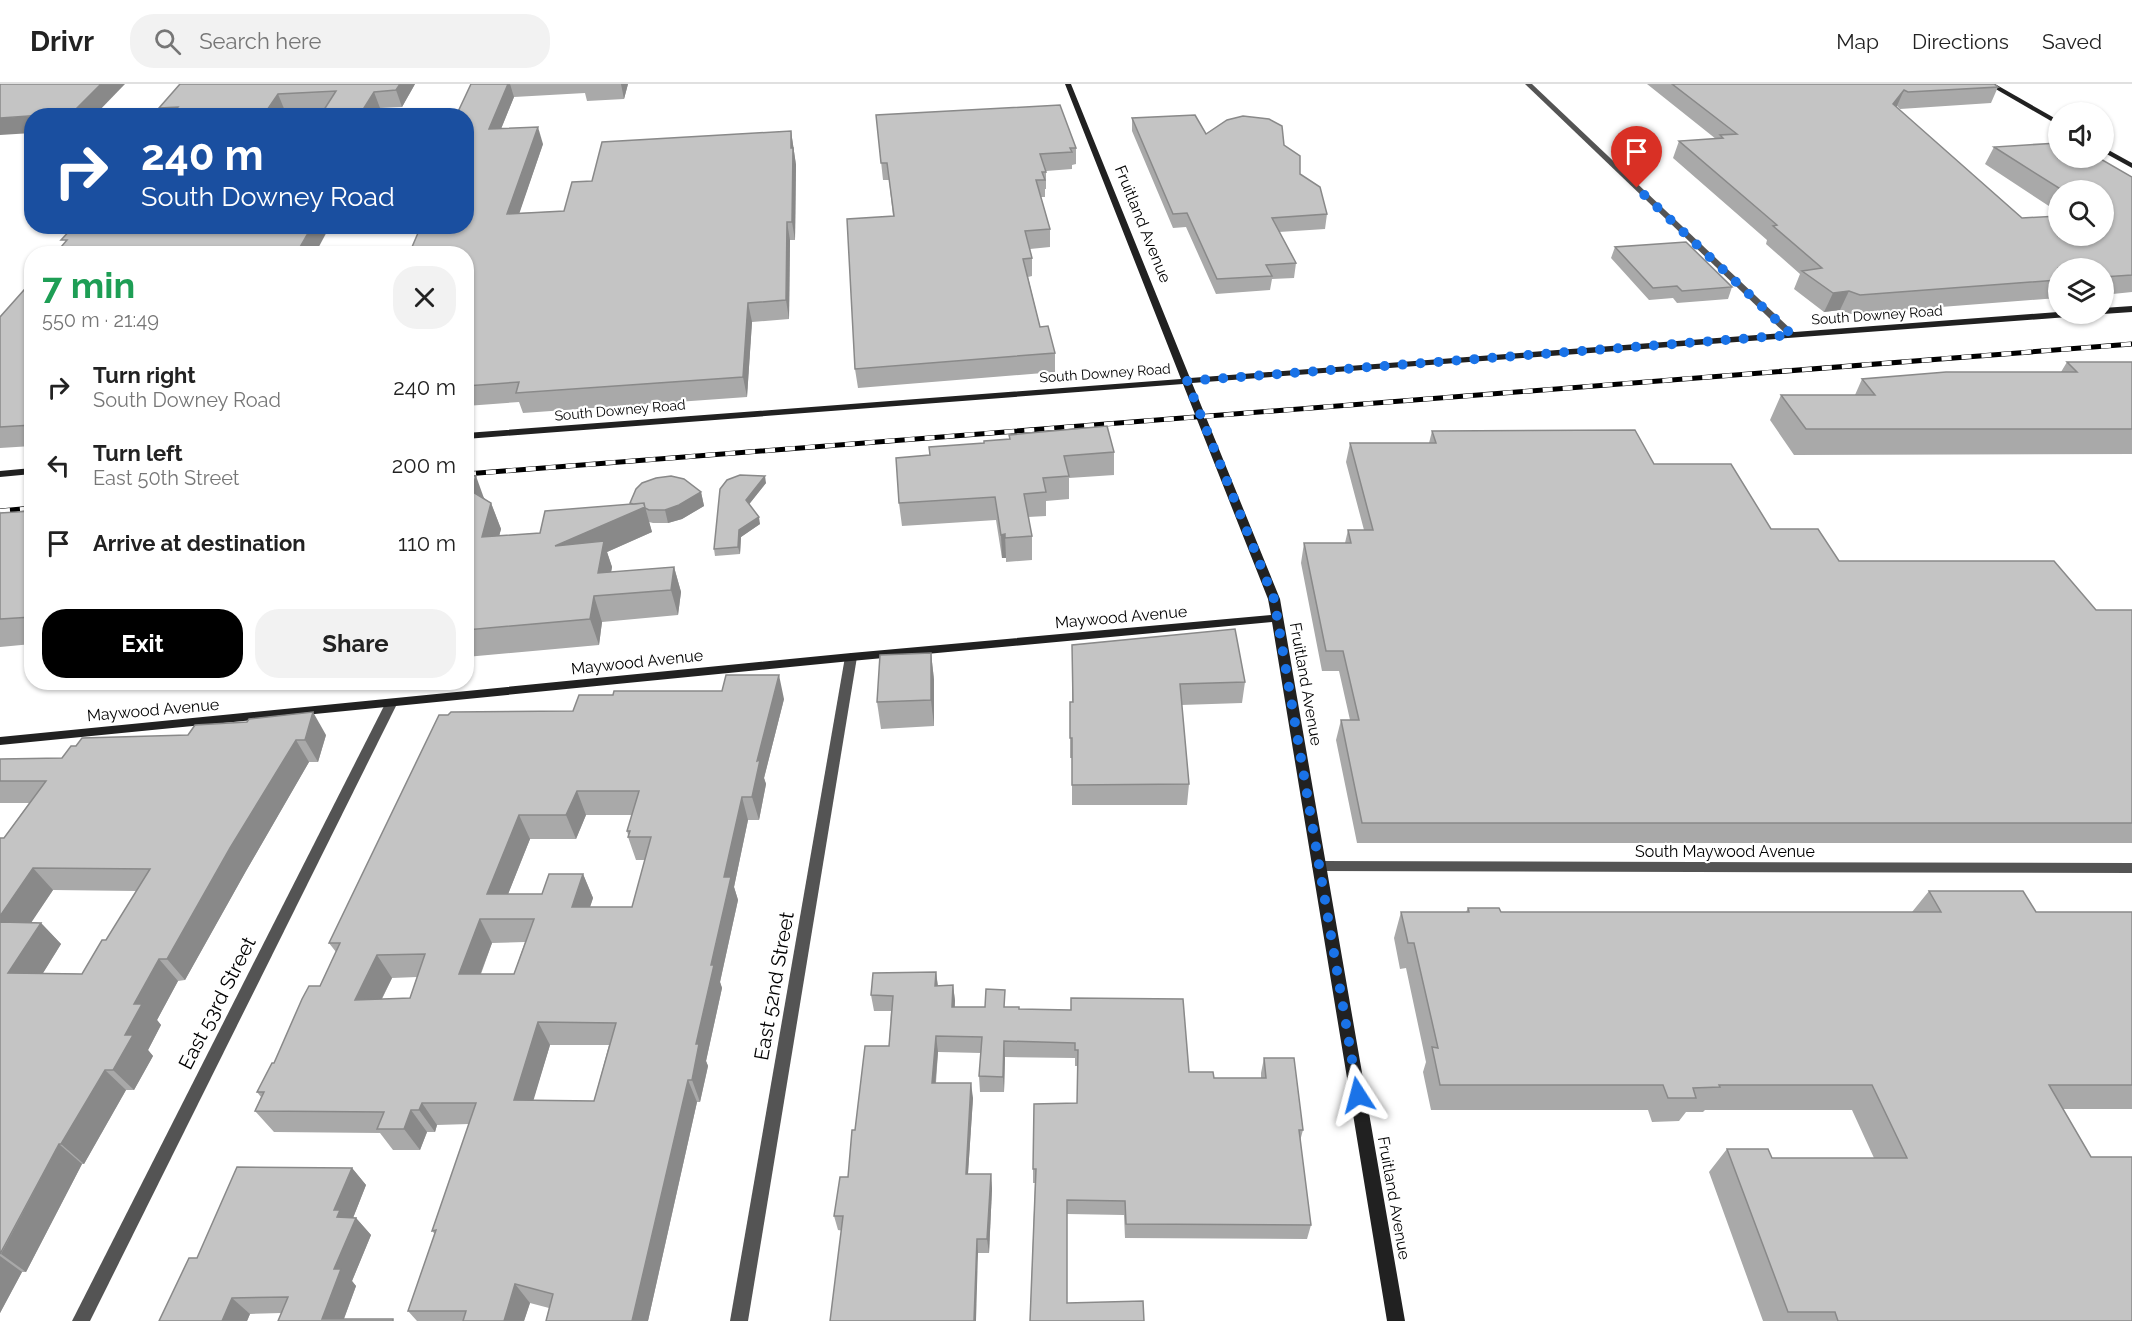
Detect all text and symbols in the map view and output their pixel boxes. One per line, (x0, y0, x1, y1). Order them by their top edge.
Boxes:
search box (130, 14, 550, 68)
text: Drivr (30, 25, 94, 58)
icon: search (151, 25, 184, 58)
text: Search here (199, 28, 321, 54)
text: Map (1836, 29, 1879, 54)
text: Directions (1912, 29, 2009, 54)
text: Saved (2042, 29, 2102, 54)
map controls (2048, 102, 2114, 324)
button: sound (2048, 102, 2114, 168)
pin (1611, 126, 1662, 188)
text: 240 m (141, 131, 264, 180)
icon: right (42, 132, 120, 210)
icon: arrive (1620, 135, 1653, 168)
street label: Fruitland Avenue (1111, 163, 1175, 285)
button: search (2048, 180, 2114, 246)
text: South Downey Road (141, 181, 395, 212)
button: layers (2048, 258, 2114, 324)
text: 7 min (42, 264, 135, 306)
button: close (393, 266, 456, 329)
street label: South Downey Road (1811, 302, 1943, 328)
text: 550 m · 21:49 (42, 308, 159, 332)
street label: South Downey Road (1039, 360, 1171, 386)
text: Turn right (93, 362, 196, 388)
icon: right (42, 371, 75, 404)
text: 240 m (393, 374, 456, 400)
text: South Downey Road (93, 388, 281, 412)
street label: South Downey Road (554, 396, 686, 424)
text: Turn left (93, 440, 183, 466)
icon: left (42, 449, 75, 482)
text: 200 m (392, 452, 456, 478)
text: East 50th Street (93, 466, 240, 490)
icon: arrive (42, 527, 75, 560)
text: Arrive at destination (93, 530, 306, 556)
text: 110 m (398, 530, 456, 556)
street label: Maywood Avenue (1054, 602, 1188, 632)
button: Exit (42, 609, 243, 678)
button: Share (255, 609, 456, 678)
street label: Fruitland Avenue (1286, 621, 1326, 747)
street label: Maywood Avenue (570, 646, 704, 678)
street label: Maywood Avenue (86, 695, 220, 725)
street label: South Maywood Avenue (1635, 842, 1815, 861)
street label: East 52nd Street (749, 910, 799, 1062)
street label: East 53rd Street (173, 932, 261, 1073)
position arrow (1326, 1063, 1390, 1127)
street label: Fruitland Avenue (1374, 1135, 1414, 1261)

